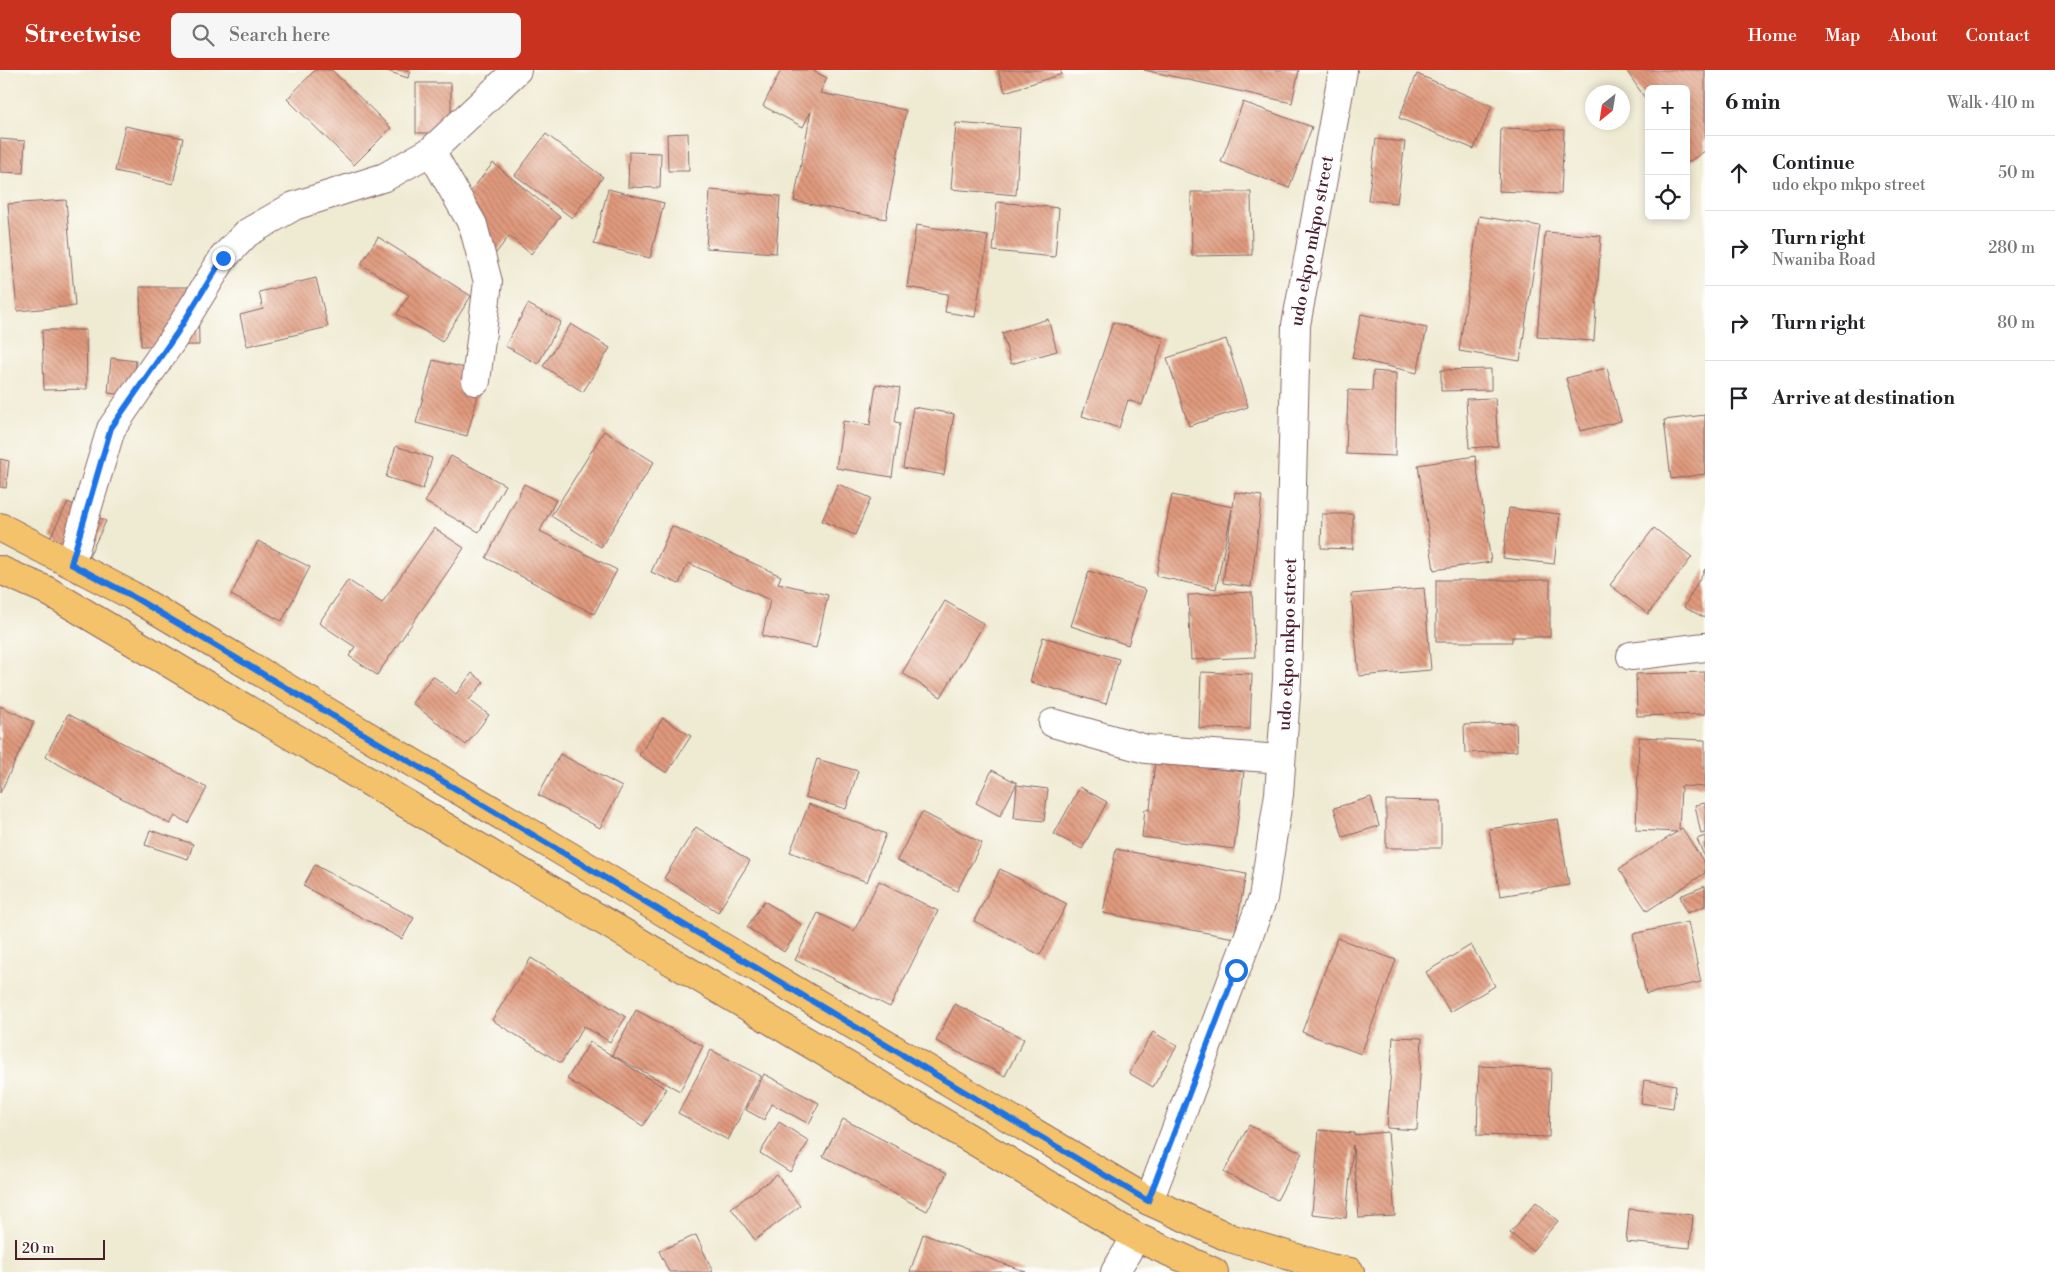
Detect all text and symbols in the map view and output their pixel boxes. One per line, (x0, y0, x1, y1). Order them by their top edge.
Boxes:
search box (171, 13, 521, 58)
text: Streetwise (25, 20, 141, 50)
icon: search (189, 21, 217, 49)
text: Search here (229, 23, 330, 47)
text: Home (1748, 24, 1797, 47)
text: Map (1825, 24, 1861, 47)
text: About (1889, 24, 1938, 47)
text: Contact (1966, 24, 2030, 47)
north arrow (1585, 85, 1630, 130)
map controls (1645, 85, 1690, 220)
button: + (1645, 85, 1690, 130)
text: 6 min (1725, 90, 1780, 116)
text: Walk · 410 m (1947, 93, 2035, 113)
button: − (1645, 130, 1690, 175)
text: Continue (1772, 151, 1855, 175)
street label: udo ekpo mkpo street (1285, 153, 1339, 328)
icon: ahead (1725, 159, 1753, 187)
text: 50 m (1998, 163, 2035, 183)
button: locate (1645, 175, 1690, 220)
text: udo ekpo mkpo street (1772, 175, 1926, 195)
text: Turn right (1772, 226, 1865, 250)
icon: right (1725, 234, 1753, 262)
text: 280 m (1988, 238, 2035, 258)
route end (212, 247, 235, 270)
text: Nwaniba Road (1772, 250, 1876, 270)
icon: right (1725, 309, 1753, 337)
text: Turn right (1772, 311, 1865, 335)
text: 80 m (1997, 313, 2035, 333)
icon: arrive (1725, 384, 1753, 412)
text: Arrive at destination (1772, 386, 1955, 410)
street label: udo ekpo mkpo street (1272, 557, 1302, 731)
route start (1225, 959, 1248, 982)
scale bar (15, 1237, 105, 1260)
text: 20 m (22, 1240, 54, 1258)

